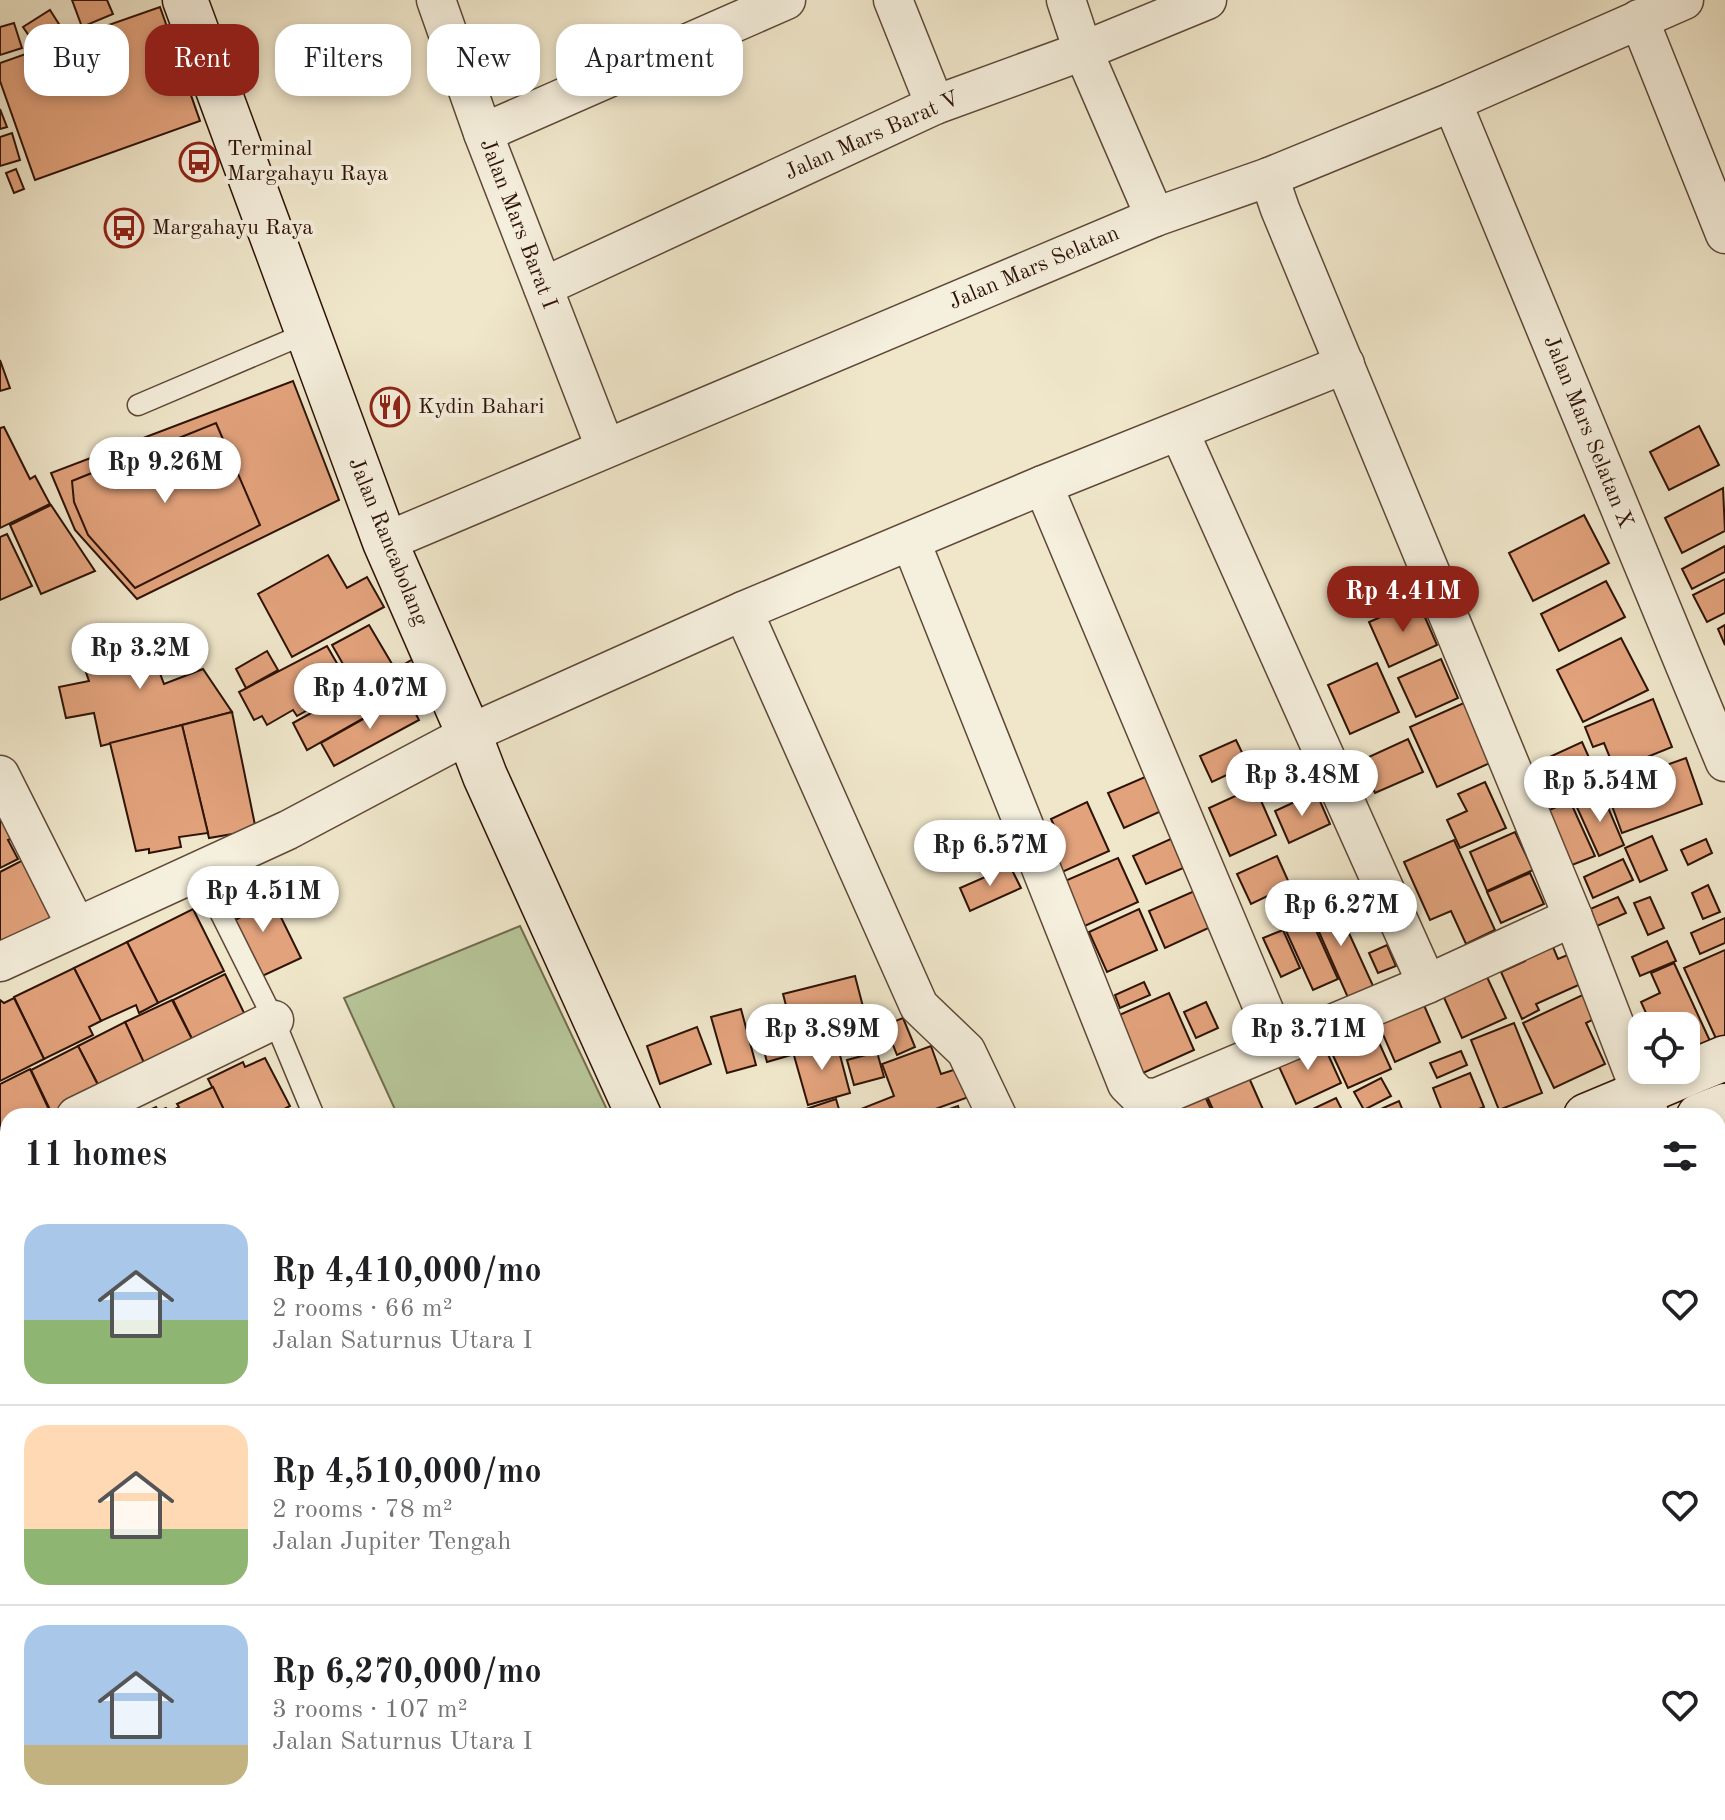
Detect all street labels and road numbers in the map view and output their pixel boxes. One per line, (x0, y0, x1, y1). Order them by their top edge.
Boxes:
street label: Jalan Mars Barat V (781, 88, 963, 184)
street label: Jalan Mars Barat I (475, 136, 561, 312)
street label: Jalan Mars Selatan (946, 222, 1122, 314)
street label: Jalan Mars Selatan X (1539, 333, 1637, 531)
street label: Jalan Rancabolang (344, 455, 432, 629)

